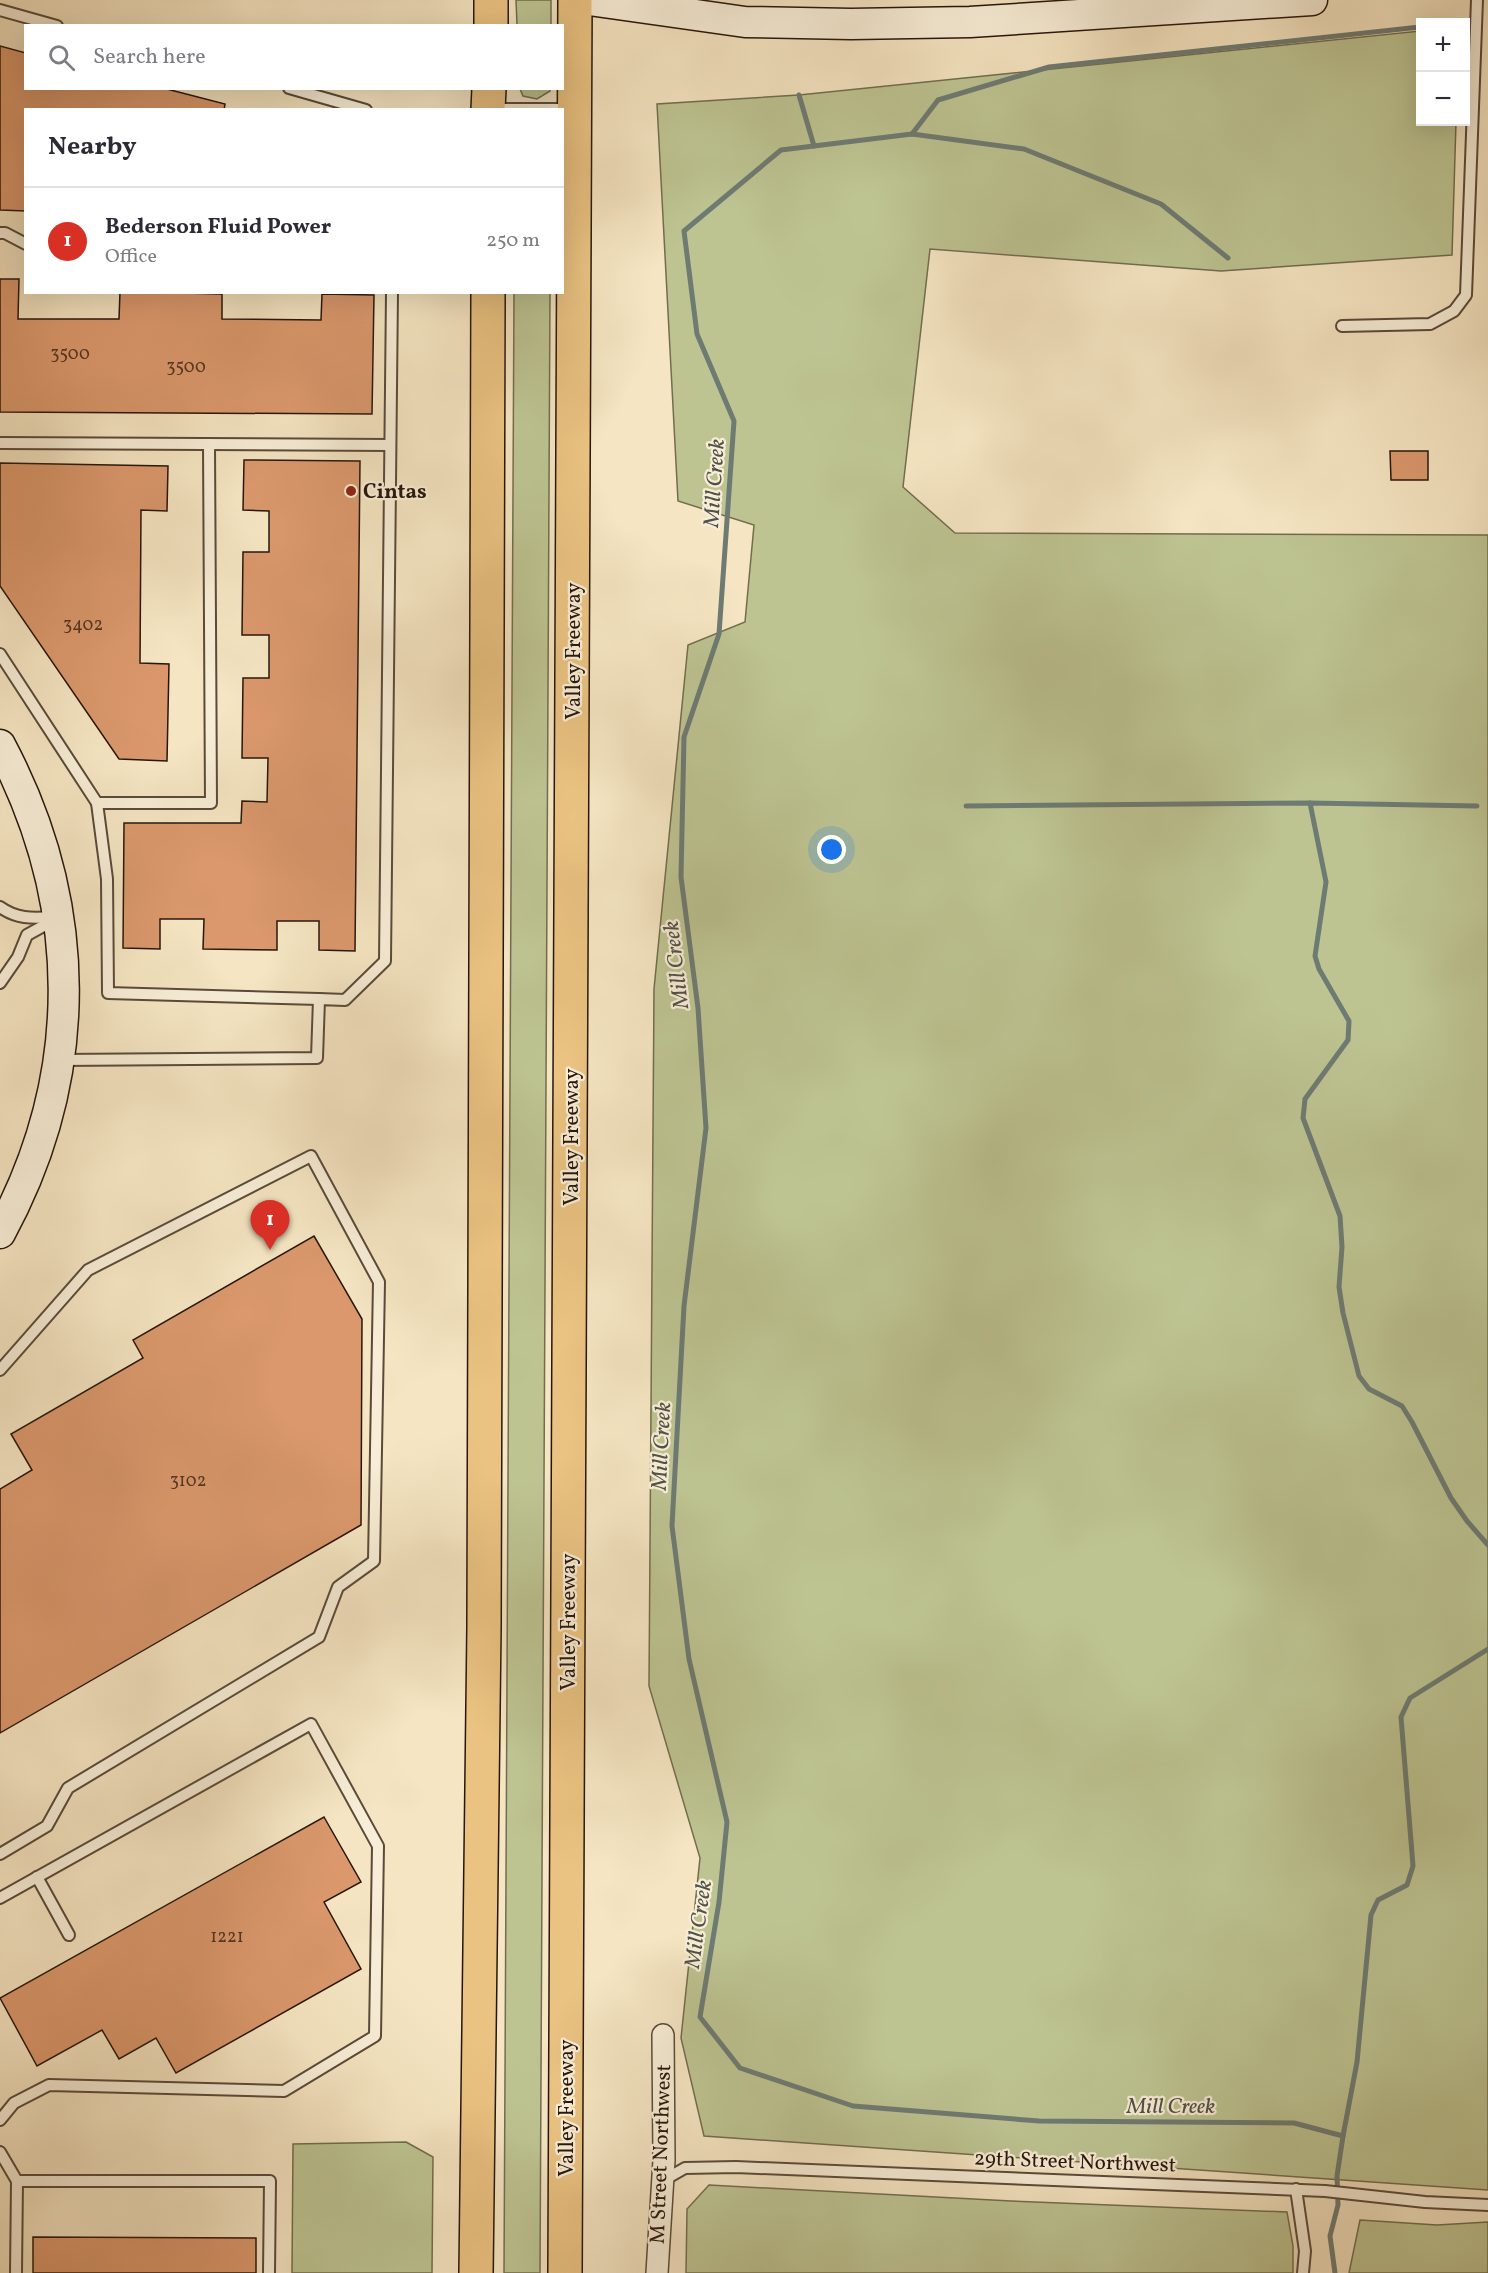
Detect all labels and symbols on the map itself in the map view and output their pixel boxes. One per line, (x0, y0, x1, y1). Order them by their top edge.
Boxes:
house number: 3500 (50, 342, 90, 367)
house number: 3500 (166, 355, 206, 380)
water label: Mill Creek (697, 438, 734, 529)
place label: Cintas (363, 478, 427, 507)
marker: Cintas (344, 484, 358, 498)
street label: Valley Freeway (560, 582, 589, 720)
house number: 3402 (63, 613, 103, 638)
your location (817, 835, 846, 864)
water label: Mill Creek (657, 919, 698, 1012)
street label: Valley Freeway (558, 1068, 587, 1206)
pin: 1 (250, 1200, 290, 1250)
water label: Mill Creek (645, 1401, 680, 1492)
house number: 3102 (170, 1469, 206, 1494)
street label: Valley Freeway (555, 1553, 584, 1691)
water label: Mill Creek (678, 1878, 721, 1971)
house number: 1221 (210, 1925, 244, 1950)
street label: Valley Freeway (553, 2039, 582, 2177)
street label: M Street Northwest (644, 2064, 679, 2244)
water label: Mill Creek (1126, 2092, 1215, 2123)
street label: 29th Street Northwest (973, 2144, 1177, 2181)

